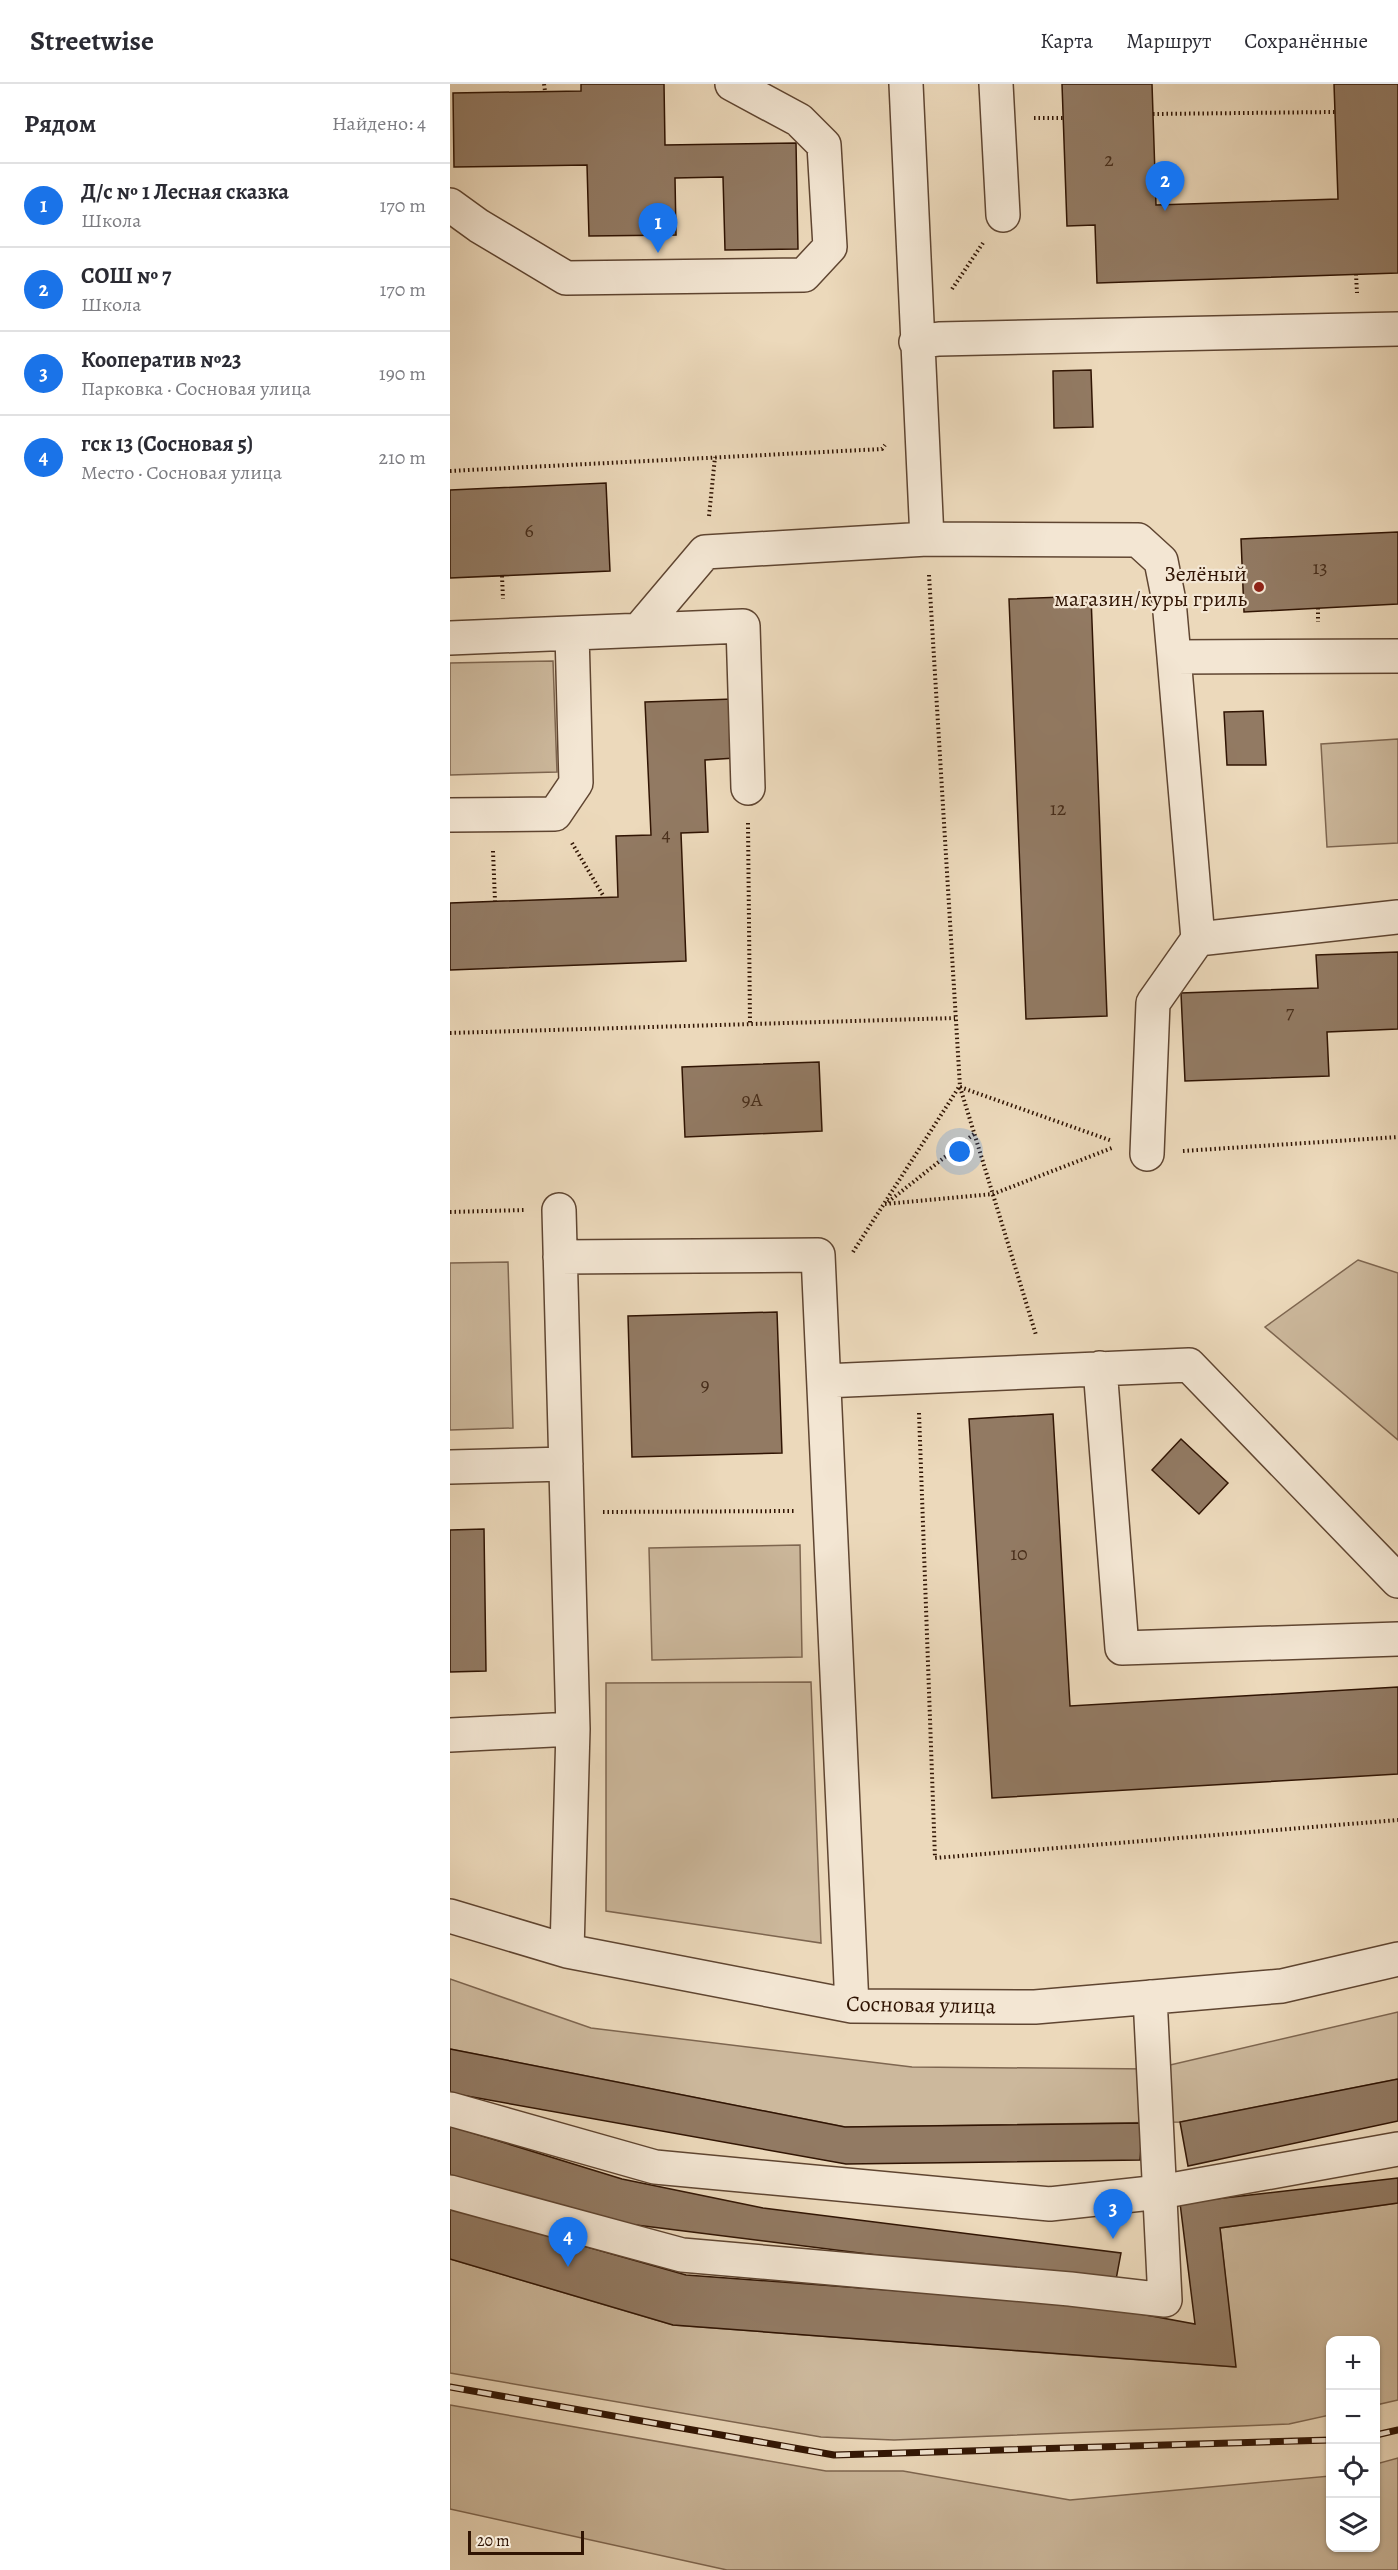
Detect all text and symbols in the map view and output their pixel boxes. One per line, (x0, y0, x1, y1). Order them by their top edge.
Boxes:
text: Streetwise (30, 22, 154, 60)
text: Карта (1040, 27, 1093, 55)
text: Маршрут (1126, 27, 1211, 55)
text: Сохранённые (1244, 27, 1368, 55)
text: Рядом (24, 106, 96, 141)
text: Найдено: 4 (332, 110, 426, 137)
house number: 2 (1104, 146, 1114, 173)
pin: 2 (1146, 162, 1184, 211)
text: Д/с № 1 Лесная сказка (81, 177, 289, 207)
text: 1 (40, 192, 47, 219)
text: 170 m (380, 192, 426, 219)
pin: 1 (638, 204, 678, 253)
text: Школа (81, 207, 141, 234)
text: СОШ № 7 (81, 261, 172, 291)
text: 2 (39, 276, 48, 303)
text: 170 m (380, 276, 426, 303)
text: Школа (81, 291, 141, 318)
text: Кооператив №23 (81, 345, 242, 375)
text: 3 (39, 360, 48, 387)
text: 190 m (379, 360, 426, 387)
text: Парковка · Сосновая улица (81, 375, 311, 402)
text: гск 13 (Сосновая 5) (81, 429, 253, 459)
text: 4 (39, 444, 48, 471)
text: 210 m (378, 444, 426, 471)
text: Место · Сосновая улица (81, 459, 282, 486)
house number: 6 (524, 517, 534, 544)
house number: 13 (1312, 554, 1328, 581)
place label: Зелёный магазин/куры гриль (1054, 559, 1247, 614)
marker: Зелёный магазин/куры гриль (1252, 580, 1266, 594)
house number: 12 (1050, 795, 1067, 822)
house number: 4 (661, 821, 671, 848)
house number: 7 (1286, 998, 1295, 1025)
house number: 9А (742, 1086, 763, 1113)
your location (945, 1137, 974, 1166)
house number: 9 (700, 1371, 710, 1398)
house number: 10 (1010, 1540, 1028, 1567)
street label: Сосновая улица (846, 1989, 997, 2021)
pin: 3 (1094, 2190, 1132, 2239)
pin: 4 (548, 2218, 588, 2267)
map controls (1326, 2336, 1380, 2552)
button: + (1326, 2336, 1380, 2390)
button: − (1326, 2390, 1380, 2444)
button: locate (1326, 2444, 1380, 2498)
button: layers (1326, 2498, 1380, 2552)
scale bar (468, 2528, 584, 2556)
text: 20 m (477, 2530, 510, 2552)

